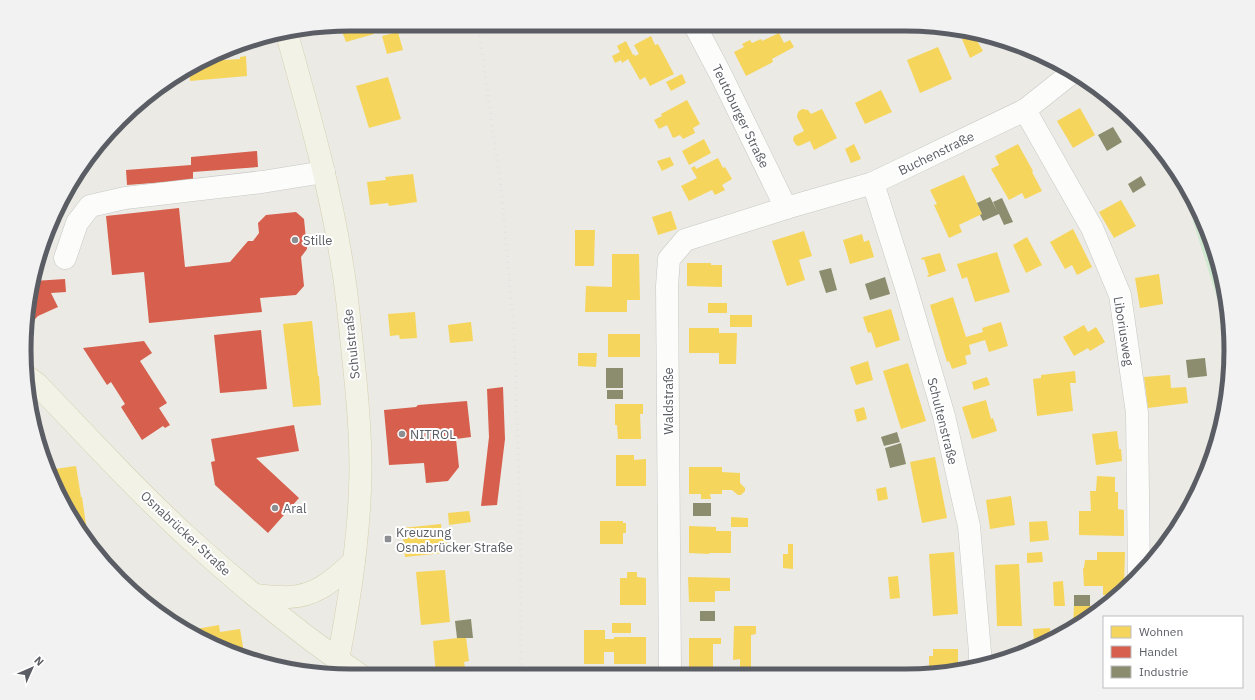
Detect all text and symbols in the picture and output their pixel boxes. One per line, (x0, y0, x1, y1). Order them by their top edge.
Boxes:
street label: Teutoburger Straße (708, 62, 773, 171)
street label: Buchenstraße (896, 128, 977, 179)
place label: Stille (303, 232, 333, 249)
marker: Stille (290, 235, 300, 245)
street label: Liboriusweg (1110, 295, 1137, 367)
street label: Schulstraße (339, 308, 364, 380)
street label: Waldstraße (660, 367, 677, 435)
street label: Schultenstraße (923, 376, 962, 466)
place label: NITROL (410, 426, 456, 443)
marker: NITROL (397, 429, 407, 439)
street label: Osnabrücker Straße (137, 487, 234, 579)
place label: Aral (283, 500, 307, 517)
marker: Aral (270, 503, 280, 513)
place label: Kreuzung Osnabrücker Straße (396, 524, 513, 556)
marker: Kreuzung Osnabrücker Straße (383, 534, 393, 544)
legend (1103, 616, 1243, 688)
text: Wohnen (1139, 624, 1183, 639)
text: Handel (1139, 644, 1178, 659)
north arrow (12, 648, 52, 688)
text: N (31, 653, 47, 669)
text: Industrie (1139, 664, 1189, 679)

